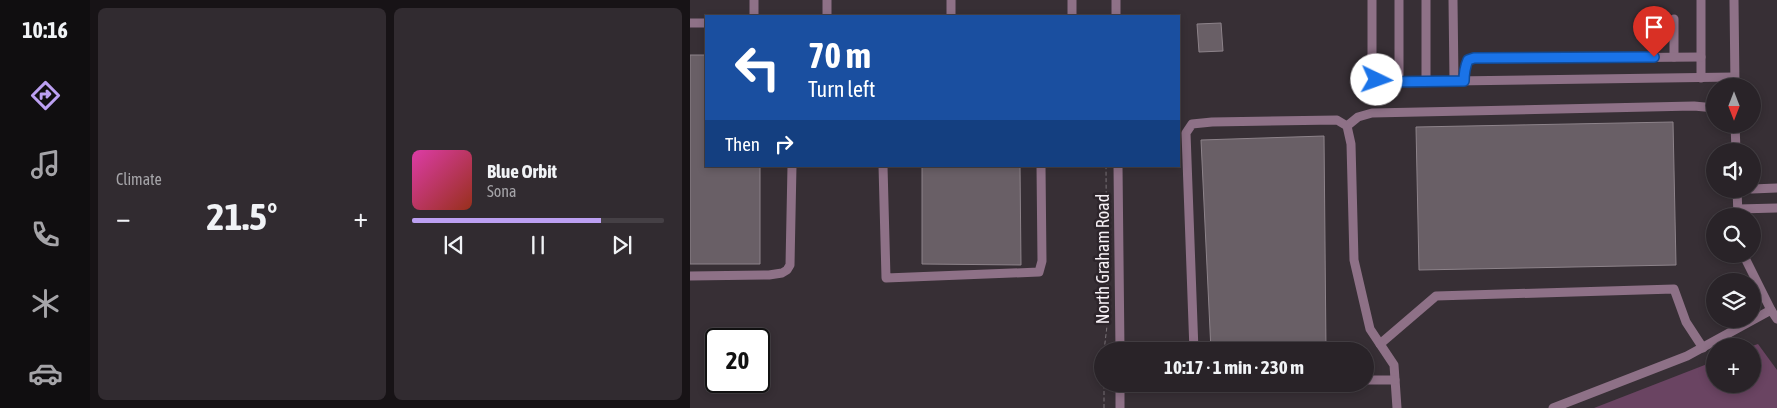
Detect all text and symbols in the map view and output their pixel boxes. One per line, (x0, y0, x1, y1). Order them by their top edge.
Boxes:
pin (1633, 6, 1675, 57)
icon: arrive (1640, 13, 1668, 41)
text: 10:16 (22, 17, 68, 43)
icon: left (725, 35, 790, 100)
text: 70 m (808, 35, 871, 75)
position arrow (1350, 53, 1402, 105)
text: Turn left (808, 76, 875, 102)
icon: directions (28, 78, 63, 113)
north arrow (1706, 78, 1761, 132)
map controls (1706, 78, 1761, 393)
icon: right (770, 130, 798, 158)
text: Then (725, 133, 760, 155)
button: sound (1706, 143, 1761, 198)
icon: music (28, 147, 63, 182)
text: Blue Orbit (487, 160, 557, 182)
text: Climate (116, 170, 162, 188)
text: Sona (487, 182, 516, 200)
street label: North Graham Road (1092, 194, 1113, 324)
text: 21.5° (207, 195, 277, 238)
text: − (116, 201, 131, 233)
text: + (353, 201, 368, 233)
button: search (1706, 208, 1761, 263)
icon: phone (28, 217, 63, 252)
icon: previous (440, 231, 468, 259)
icon: pause (524, 231, 552, 259)
icon: next (608, 231, 636, 259)
button: layers (1706, 273, 1761, 328)
icon: climate (28, 286, 63, 321)
speed limit sign: 20 (705, 328, 770, 393)
button: + (1706, 338, 1761, 393)
icon: car (28, 356, 63, 391)
text: 10:17 · 1 min · 230 m (1164, 356, 1304, 378)

